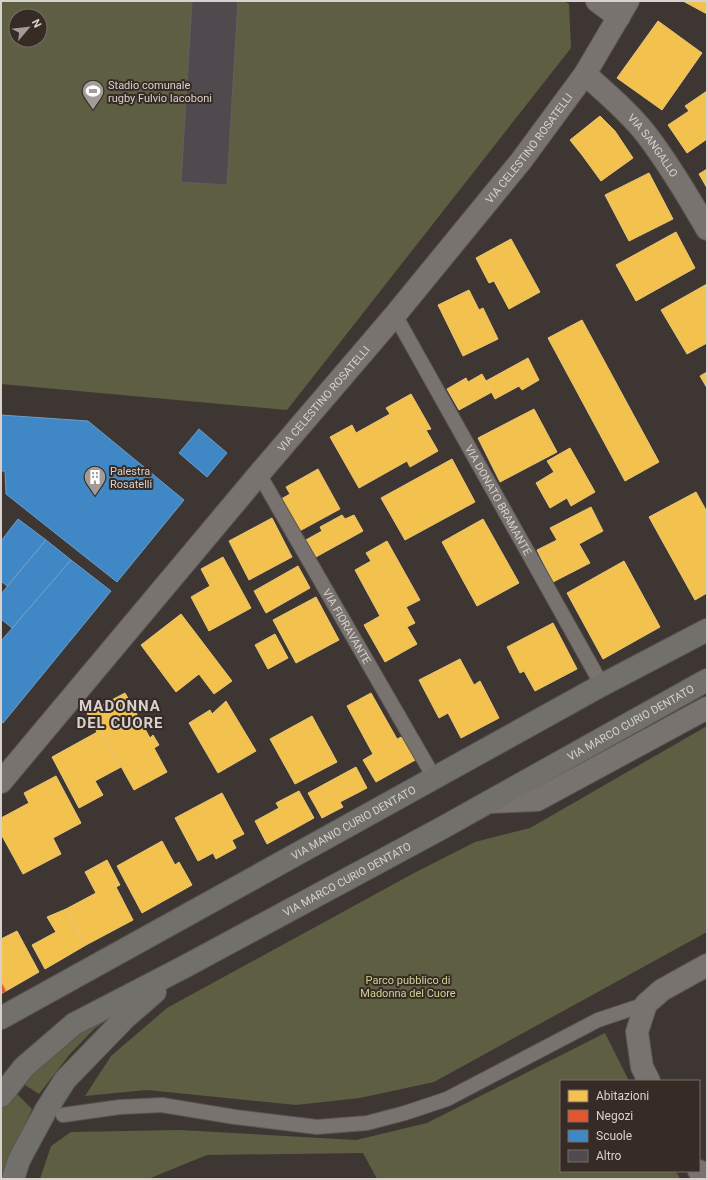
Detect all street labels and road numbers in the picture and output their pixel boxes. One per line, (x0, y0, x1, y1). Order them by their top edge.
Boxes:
street label: VIA CELESTINO ROSATELLI (483, 91, 575, 206)
street label: VIA SANGALLO (625, 111, 681, 179)
street label: VIA CELESTINO ROSATELLI (275, 343, 372, 454)
street label: VIA DONATO BRAMANTE (462, 443, 535, 557)
street label: VIA FIORAVANTE (320, 587, 374, 666)
street label: VIA MARCO CURIO DENTATO (565, 682, 696, 763)
street label: VIA MANIO CURIO DENTATO (289, 783, 418, 862)
street label: VIA MARCO CURIO DENTATO (281, 839, 413, 919)

